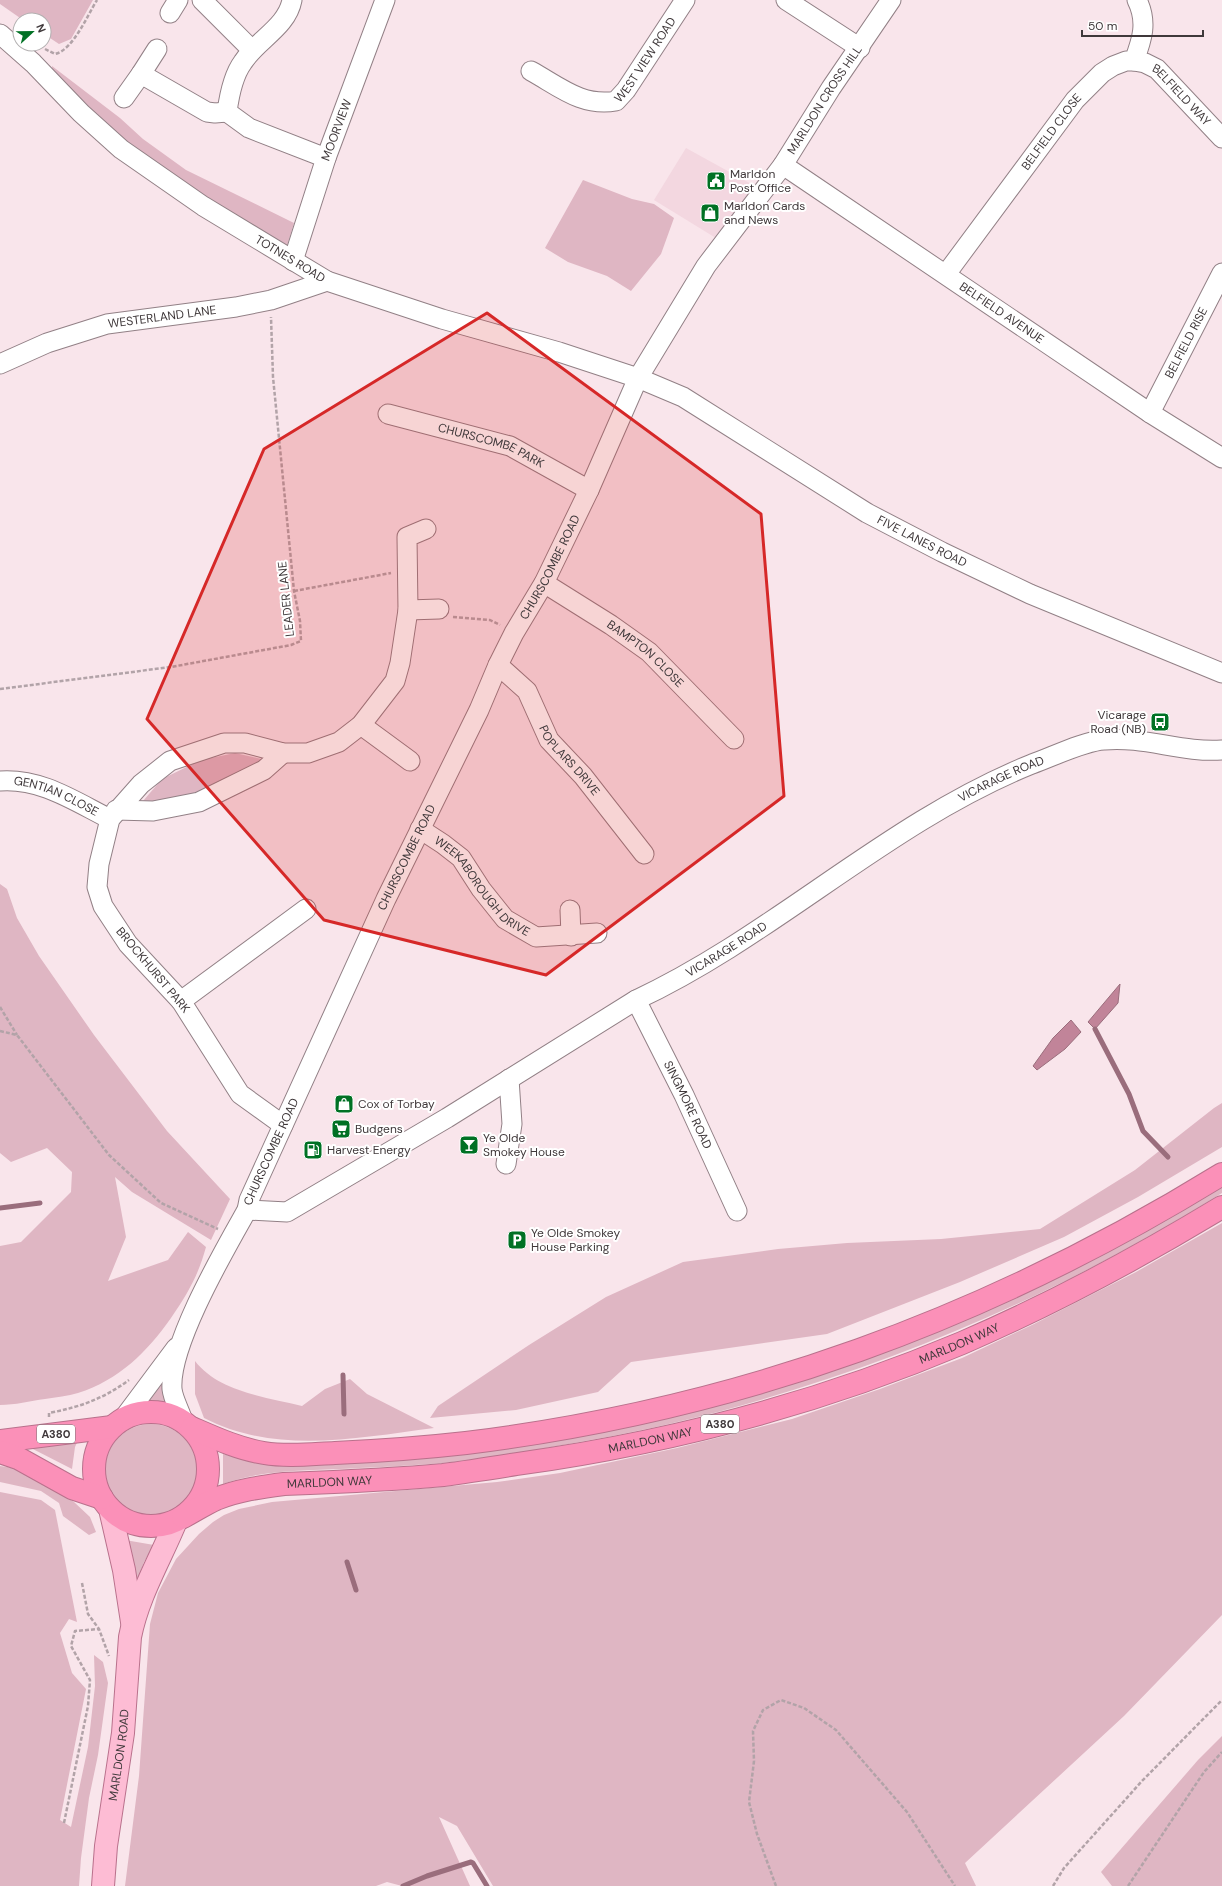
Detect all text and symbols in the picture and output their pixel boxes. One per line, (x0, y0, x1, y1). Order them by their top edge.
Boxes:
north arrow (12, 12, 52, 52)
scale bar (1082, 12, 1203, 38)
street label: WEST VIEW ROAD (611, 14, 680, 106)
text: 50 m (1088, 18, 1117, 34)
text: N (33, 22, 49, 35)
street label: MARLDON CROSS HILL (784, 42, 866, 157)
street label: BELFIELD WAY (1150, 60, 1214, 129)
street label: BELFIELD CLOSE (1018, 90, 1085, 173)
street label: MOORVIEW (318, 97, 355, 163)
place label: Marldon Post Office (730, 166, 791, 196)
public building icon: Marldon Post Office (705, 170, 727, 192)
place label: Marldon Cards and News (724, 198, 805, 228)
shop icon: Marldon Cards and News (699, 202, 721, 224)
street label: TOTNES ROAD (252, 231, 328, 286)
street label: BELFIELD AVENUE (956, 279, 1047, 347)
street label: WESTERLAND LANE (107, 302, 218, 332)
street label: BELFIELD RISE (1161, 304, 1211, 381)
street label: CHURSCOMBE PARK (436, 419, 547, 471)
street label: CHURSCOMBE ROAD (516, 512, 584, 622)
street label: FIVE LANES ROAD (874, 512, 970, 571)
street label: LEADER LANE (274, 560, 298, 638)
street label: BAMPTON CLOSE (604, 617, 687, 691)
place label: Vicarage Road (NB) (1090, 707, 1146, 737)
bus stop icon: Vicarage Road (NB) (1149, 711, 1171, 733)
street label: POPLARS DRIVE (535, 722, 603, 799)
street label: VICARAGE ROAD (955, 752, 1046, 806)
street label: GENTIAN CLOSE (13, 773, 102, 820)
street label: CHURSCOMBE ROAD (374, 802, 439, 913)
street label: WEEKABOROUGH DRIVE (431, 833, 533, 940)
street label: VICARAGE ROAD (683, 918, 770, 981)
street label: BROCKHURST PARK (112, 924, 194, 1016)
street label: SINGMORE ROAD (660, 1058, 716, 1151)
shop icon: Cox of Torbay (333, 1093, 355, 1115)
street label: CHURSCOMBE ROAD (240, 1096, 302, 1206)
place label: Cox of Torbay (358, 1096, 435, 1112)
supermarket icon: Budgens (330, 1118, 352, 1140)
place label: Budgens (355, 1121, 403, 1137)
place label: Ye Olde Smokey House (483, 1130, 565, 1160)
bar icon: Ye Olde Smokey House (458, 1134, 480, 1156)
fuel station icon: Harvest Energy (302, 1139, 324, 1161)
place label: Harvest Energy (327, 1142, 411, 1158)
place label: Ye Olde Smokey House Parking (531, 1225, 620, 1255)
parking icon: Ye Olde Smokey House Parking (506, 1229, 528, 1251)
street label: MARLDON WAY (917, 1319, 1002, 1368)
road number: A380 (701, 1415, 739, 1433)
street label: MARLDON WAY (607, 1423, 694, 1457)
road number: A380 (37, 1425, 75, 1443)
street label: MARLDON WAY (287, 1472, 373, 1492)
street label: MARLDON ROAD (105, 1709, 133, 1802)

